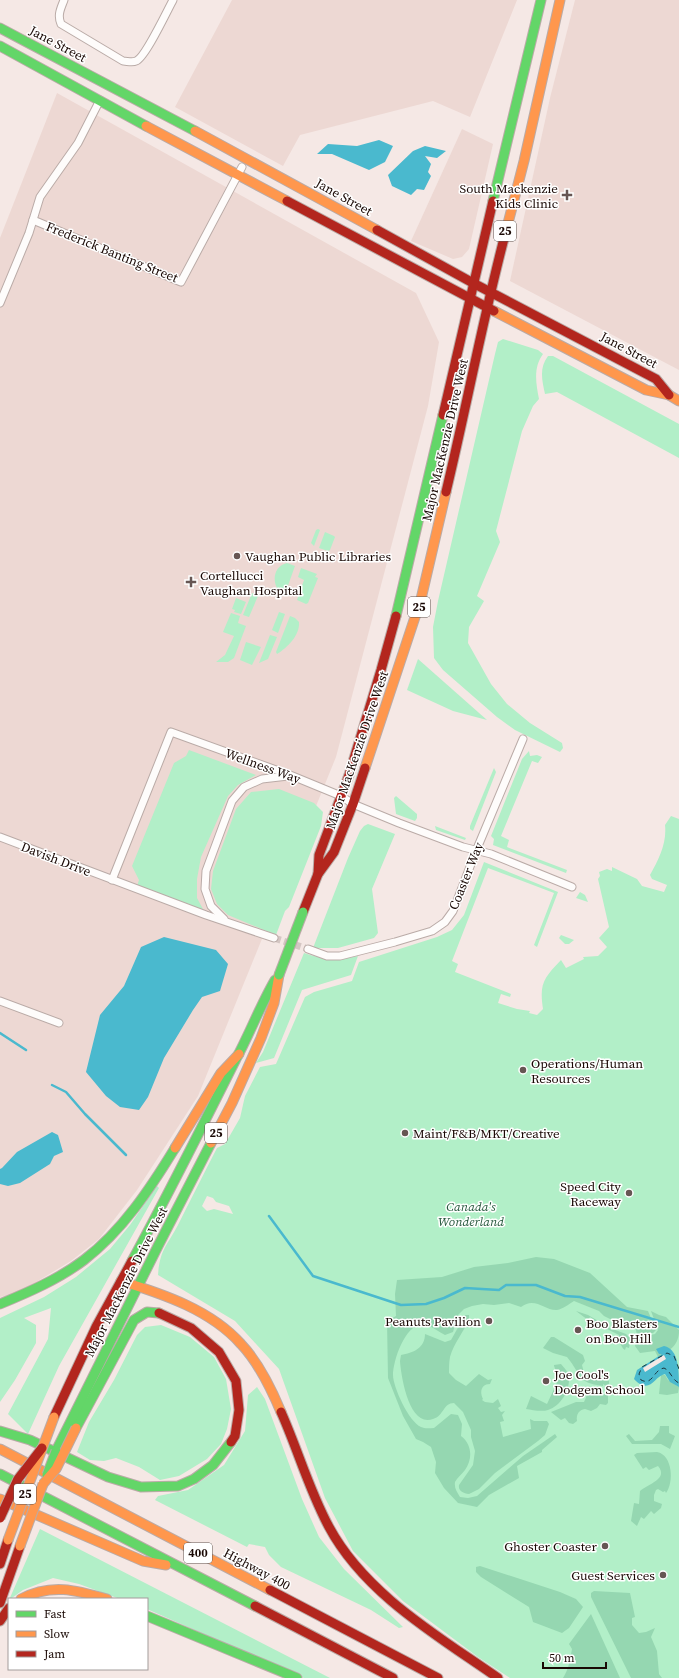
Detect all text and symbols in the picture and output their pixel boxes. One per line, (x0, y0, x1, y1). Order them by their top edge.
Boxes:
street label: Jane Street (26, 21, 90, 66)
street label: Jane Street (312, 174, 376, 220)
place label: South Mackenzie Kids Clinic (460, 180, 558, 212)
marker: South Mackenzie Kids Clinic (561, 189, 573, 201)
street label: Frederick Banting Street (44, 218, 181, 287)
road number: 25 (494, 221, 516, 241)
street label: Jane Street (597, 327, 661, 372)
street label: Major MacKenzie Drive West (418, 356, 472, 523)
place label: Vaughan Public Libraries (245, 548, 391, 565)
marker: Vaughan Public Libraries (232, 551, 242, 561)
place label: Cortellucci Vaughan Hospital (200, 567, 303, 599)
marker: Cortellucci Vaughan Hospital (185, 576, 197, 588)
road number: 25 (408, 597, 430, 617)
street label: Major MacKenzie Drive West (322, 668, 392, 831)
street label: Wellness Way (223, 745, 303, 788)
street label: Davish Drive (19, 838, 94, 880)
street label: Coaster Way (445, 839, 487, 912)
place label: Operations/Human Resources (531, 1055, 643, 1087)
marker: Operations/Human Resources (518, 1065, 528, 1075)
road number: 25 (205, 1123, 227, 1143)
place label: Maint/F&B/MKT/Creative (413, 1125, 560, 1142)
marker: Maint/F&B/MKT/Creative (400, 1128, 410, 1138)
place label: Speed City Raceway (560, 1178, 621, 1210)
marker: Speed City Raceway (624, 1188, 634, 1198)
park label: Canada's Wonderland (438, 1198, 504, 1230)
street label: Major MacKenzie Drive West (81, 1203, 172, 1360)
place label: Peanuts Pavilion (385, 1313, 481, 1330)
place label: Boo Blasters on Boo Hill (586, 1315, 658, 1347)
marker: Peanuts Pavilion (484, 1316, 494, 1326)
marker: Boo Blasters on Boo Hill (573, 1325, 583, 1335)
place label: Joe Cool's Dodgem School (553, 1366, 644, 1398)
marker: Joe Cool's Dodgem School (541, 1376, 551, 1386)
road number: 25 (14, 1484, 36, 1504)
place label: Ghoster Coaster (504, 1538, 597, 1555)
marker: Ghoster Coaster (600, 1541, 610, 1551)
road number: 400 (184, 1543, 212, 1563)
street label: Highway 400 (221, 1544, 293, 1594)
place label: Guest Services (571, 1567, 655, 1584)
marker: Guest Services (658, 1570, 668, 1580)
legend (8, 1598, 148, 1670)
text: Fast (44, 1606, 66, 1622)
text: Slow (44, 1626, 70, 1642)
scale bar (543, 1644, 606, 1670)
text: Jam (43, 1646, 65, 1662)
text: 50 m (549, 1650, 575, 1666)

